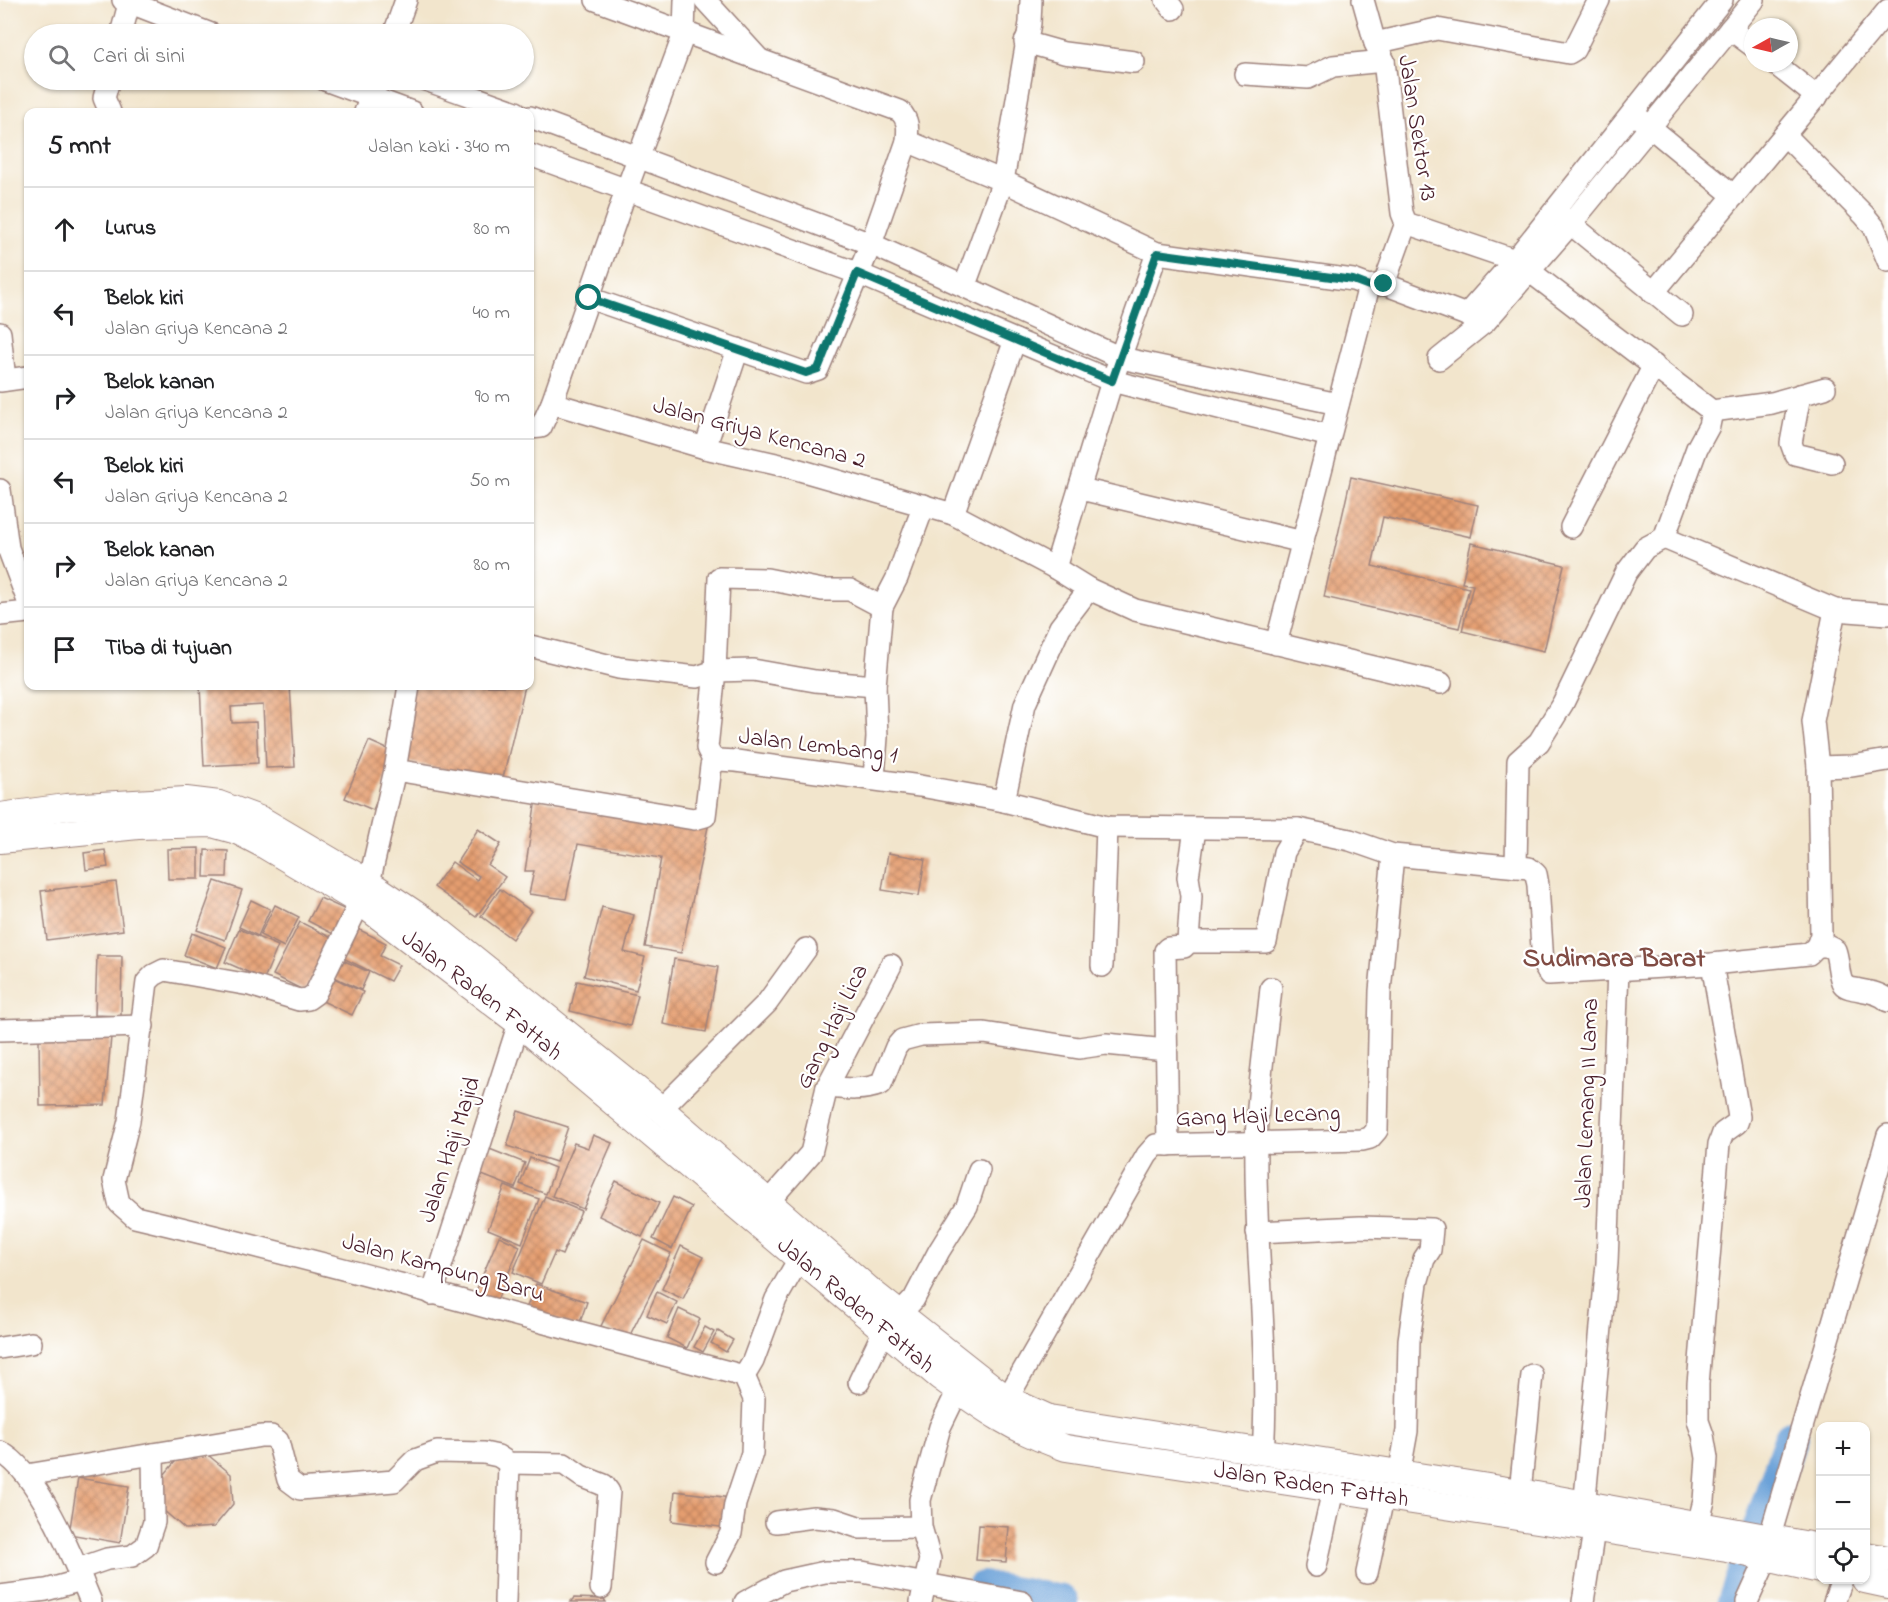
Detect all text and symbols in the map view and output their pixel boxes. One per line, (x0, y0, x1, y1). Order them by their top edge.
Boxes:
north arrow (1744, 18, 1798, 72)
search box (24, 24, 534, 90)
icon: search (45, 41, 78, 74)
text: Cari di sini (93, 41, 185, 73)
street label: Jalan Sektor 13 (1387, 52, 1445, 204)
text: 5 mnt (48, 128, 111, 166)
text: Jalan kaki · 340 m (369, 133, 510, 162)
icon: ahead (48, 213, 81, 246)
text: Lurus (105, 213, 156, 245)
text: 80 m (473, 215, 510, 244)
route end (1370, 270, 1396, 296)
text: Belok kiri (105, 283, 184, 315)
route start (575, 284, 601, 310)
icon: left (48, 297, 81, 330)
text: 40 m (473, 299, 510, 328)
text: Jalan Griya Kencana 2 (105, 315, 288, 344)
text: Belok kanan (105, 367, 214, 399)
icon: right (48, 381, 81, 414)
text: 90 m (475, 383, 510, 412)
street label: Jalan Griya Kencana 2 (648, 389, 869, 480)
text: Jalan Griya Kencana 2 (105, 399, 288, 428)
text: Belok kiri (105, 451, 184, 483)
icon: left (48, 465, 81, 498)
text: 50 m (469, 467, 510, 496)
text: Jalan Griya Kencana 2 (105, 483, 288, 512)
text: Belok kanan (105, 535, 214, 567)
icon: right (48, 549, 81, 582)
text: 80 m (473, 551, 510, 580)
text: Jalan Griya Kencana 2 (105, 567, 288, 596)
icon: arrive (48, 633, 81, 666)
text: Tiba di tujuan (105, 633, 232, 665)
street label: Jalan Lembang 1 (737, 720, 900, 774)
street label: Jalan Raden Fattah (393, 921, 570, 1070)
district label: Sudimara Barat (1523, 940, 1706, 979)
street label: Gang Haji Lica (788, 958, 878, 1096)
street label: Jalan Lemang II Lama (1567, 997, 1609, 1209)
street label: Jalan Haji Majid (411, 1072, 491, 1228)
street label: Gang Haji Lecang (1175, 1097, 1341, 1137)
street label: Jalan Kampung Baru (338, 1225, 548, 1313)
street label: Jalan Raden Fattah (769, 1229, 942, 1383)
map controls (1816, 1422, 1870, 1584)
button: + (1816, 1422, 1870, 1476)
street label: Jalan Raden Fattah (1211, 1453, 1411, 1518)
button: − (1816, 1476, 1870, 1530)
button: locate (1816, 1530, 1870, 1584)

